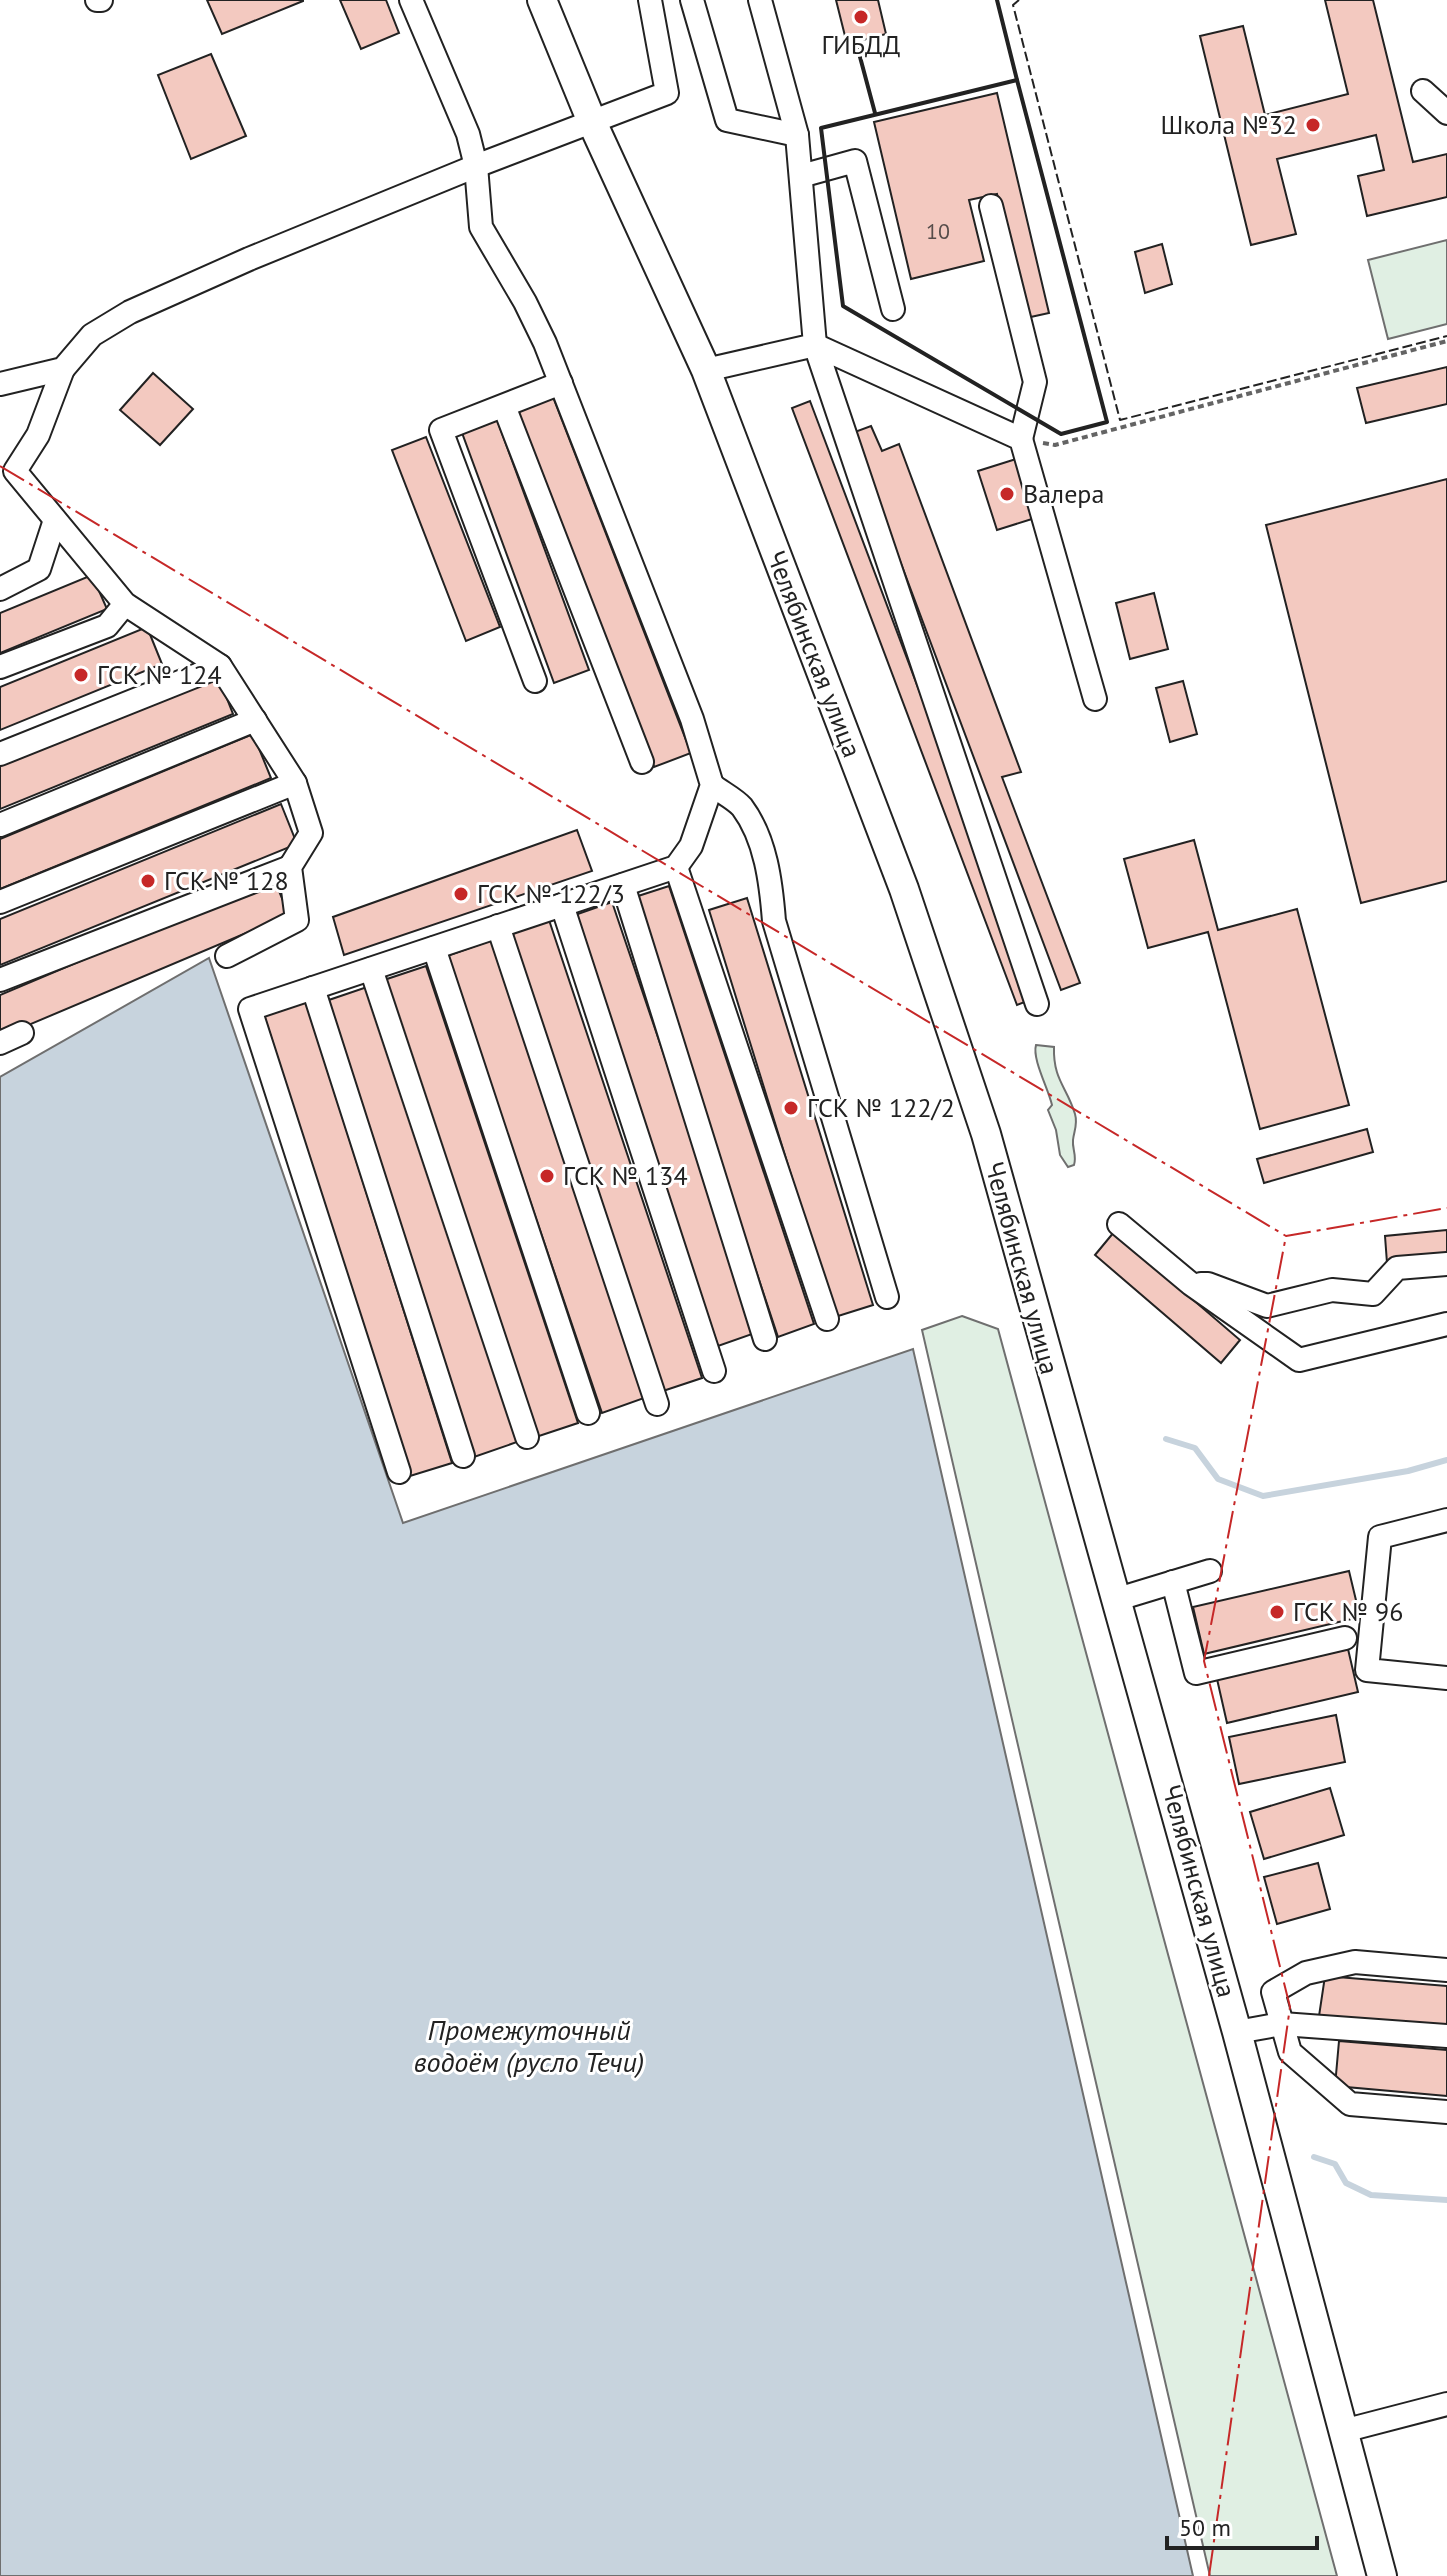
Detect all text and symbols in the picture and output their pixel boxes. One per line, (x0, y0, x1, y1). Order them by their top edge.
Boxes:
marker: ГИБДД (852, 8, 870, 26)
place label: ГИБДД (822, 28, 900, 61)
place label: Школа №32 (1160, 108, 1297, 141)
marker: Школа №32 (1304, 116, 1322, 134)
house number: 10 (926, 217, 950, 245)
place label: Валера (1023, 477, 1104, 510)
marker: Валера (998, 485, 1016, 503)
street label: Челябинская улица (760, 546, 869, 762)
place label: ГСК № 124 (97, 658, 222, 691)
marker: ГСК № 124 (72, 666, 90, 684)
place label: ГСК № 128 (164, 864, 289, 897)
marker: ГСК № 128 (139, 872, 157, 890)
place label: ГСК № 122/3 (477, 877, 625, 910)
marker: ГСК № 122/3 (452, 885, 470, 903)
place label: ГСК № 122/2 (807, 1091, 955, 1124)
marker: ГСК № 122/2 (782, 1099, 800, 1117)
street label: Челябинская улица (978, 1158, 1067, 1378)
place label: ГСК № 134 (563, 1159, 688, 1192)
marker: ГСК № 134 (538, 1167, 556, 1185)
place label: ГСК № 96 (1293, 1595, 1403, 1628)
marker: ГСК № 96 (1268, 1603, 1286, 1621)
street label: Челябинская улица (1155, 1781, 1244, 2001)
water label: Промежуточный водоём (русло Течи) (414, 2011, 644, 2080)
scale bar (1167, 2500, 1317, 2550)
text: 50 m (1179, 2512, 1231, 2543)

